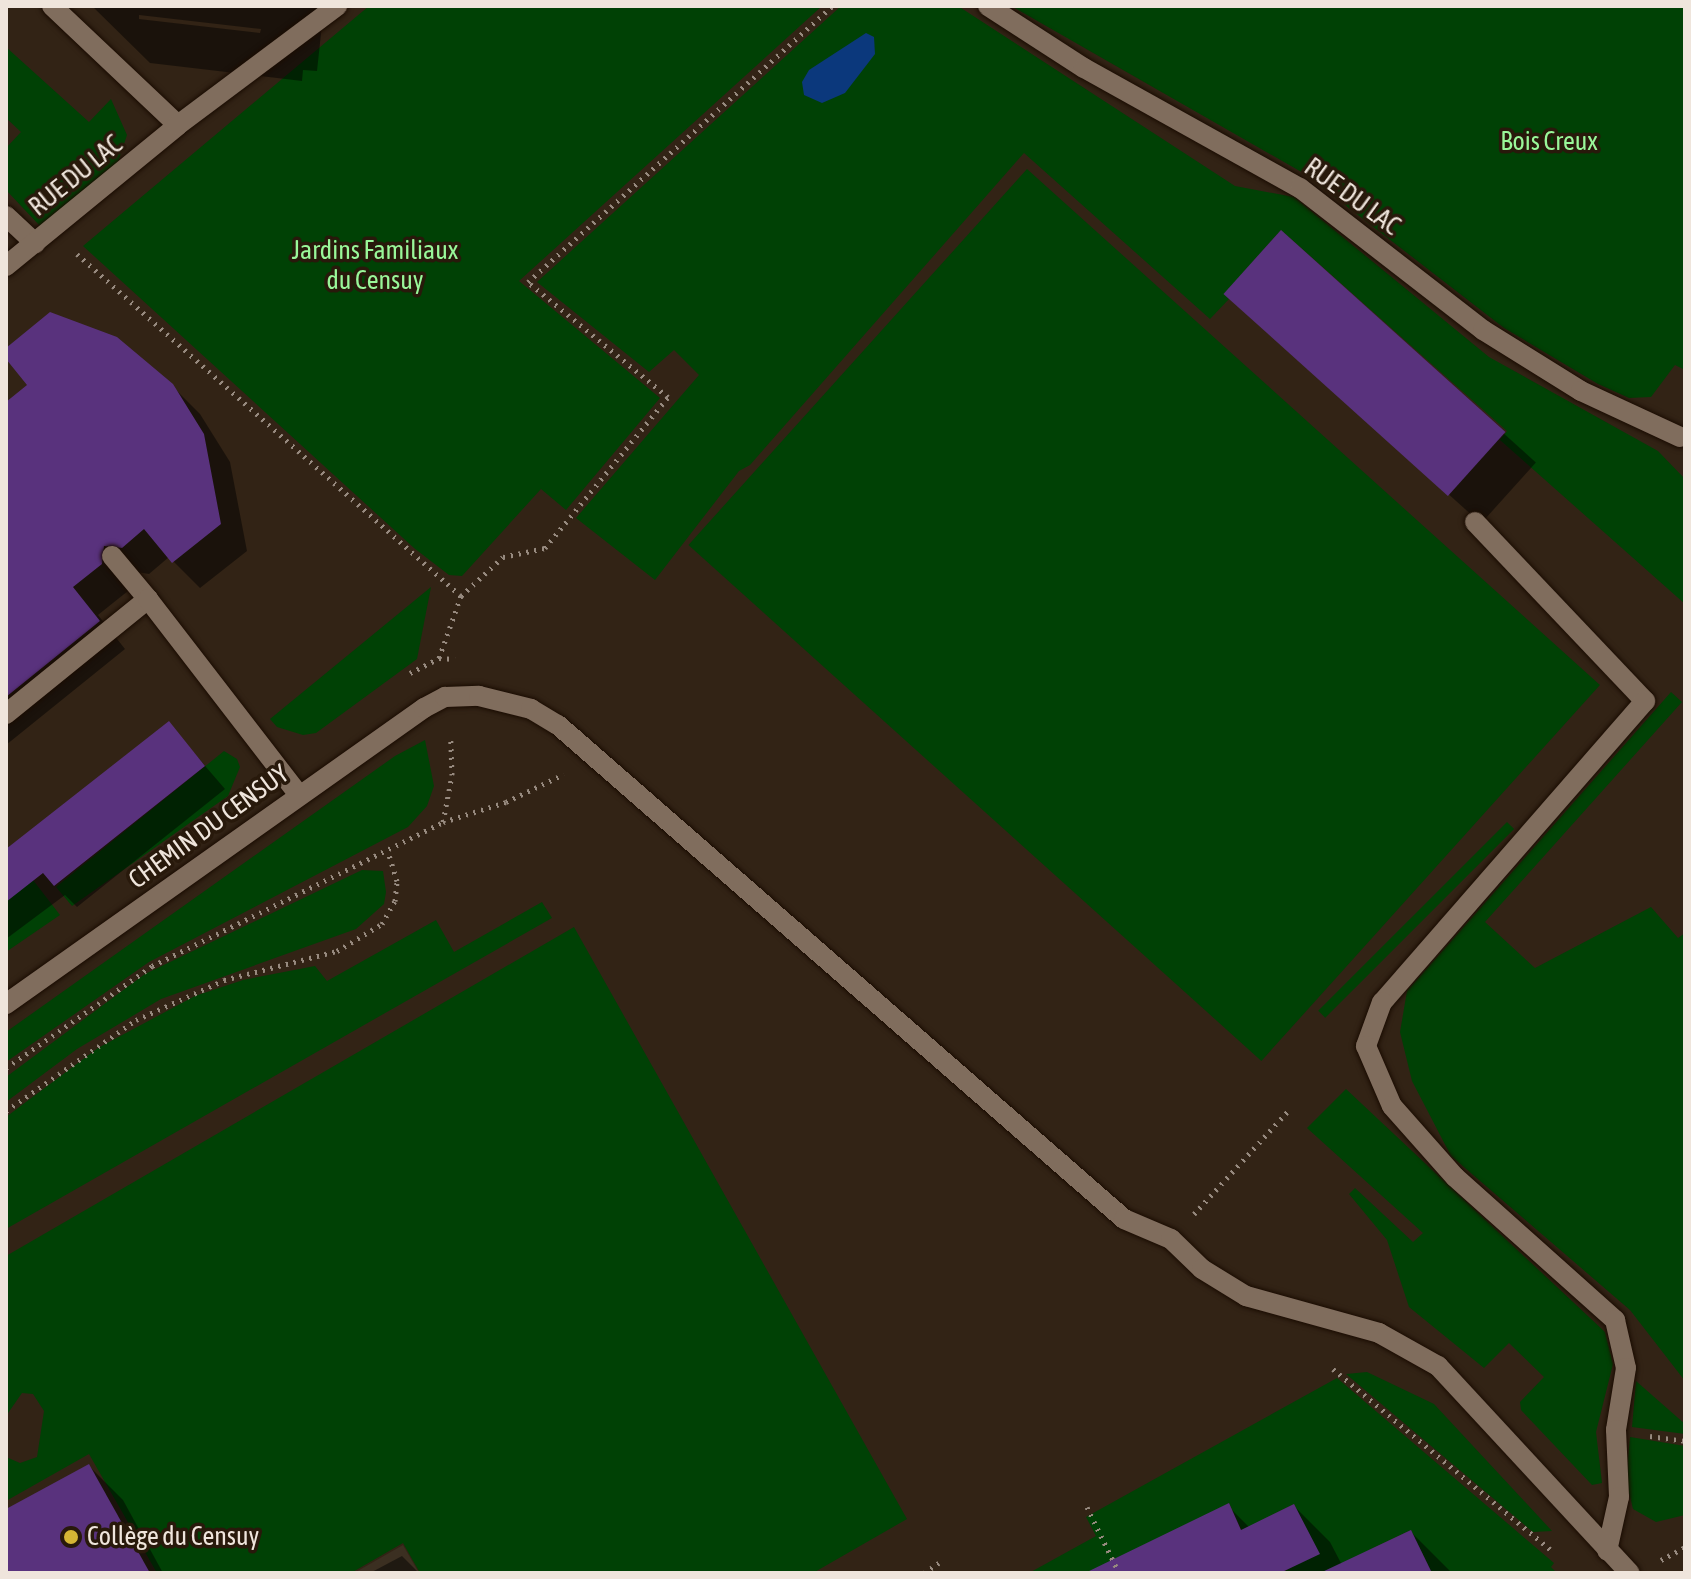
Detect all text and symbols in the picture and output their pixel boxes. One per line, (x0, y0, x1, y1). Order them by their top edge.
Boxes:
park label: Bois Creux (1500, 126, 1598, 158)
street label: RUE DU LAC (23, 129, 129, 223)
street label: RUE DU LAC (1298, 152, 1406, 242)
park label: Jardins Familiaux du Censuy (292, 235, 458, 296)
street label: CHEMIN DU CENSUY (123, 758, 295, 896)
place label: Collège du Censuy (87, 1521, 259, 1553)
marker: Collège du Censuy (62, 1528, 80, 1546)

